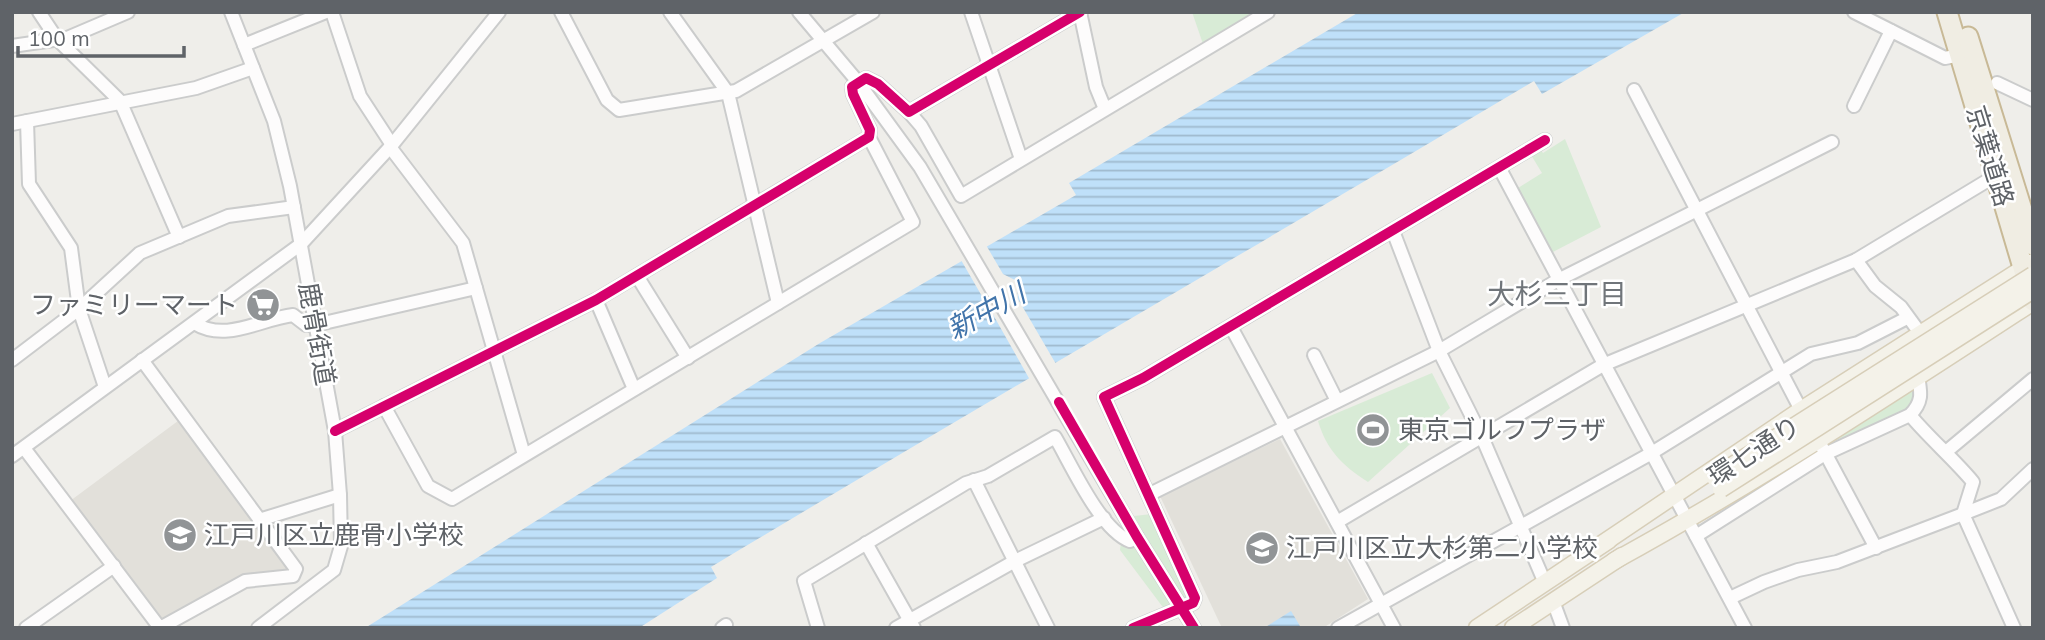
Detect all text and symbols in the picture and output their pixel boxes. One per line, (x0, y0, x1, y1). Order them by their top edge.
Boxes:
scale bar (18, 14, 184, 58)
text: 100 m (28, 25, 90, 51)
street label: 京葉道路 (1959, 101, 2021, 210)
water label: 新中川 (941, 273, 1034, 346)
district label: 大杉三丁目 (1487, 276, 1627, 311)
street label: 鹿骨街道 (292, 280, 343, 388)
supermarket icon: ファミリーマート (244, 286, 282, 324)
place label: ファミリーマート (30, 288, 238, 321)
street label: 環七通り (1701, 408, 1806, 493)
sports icon: 東京ゴルフプラザ (1354, 411, 1392, 449)
place label: 東京ゴルフプラザ (1398, 413, 1606, 446)
school or university icon: 江戸川区立鹿骨小学校 (161, 516, 199, 554)
place label: 江戸川区立鹿骨小学校 (204, 518, 464, 551)
school or university icon: 江戸川区立大杉第二小学校 (1243, 529, 1281, 567)
place label: 江戸川区立大杉第二小学校 (1286, 531, 1598, 564)

